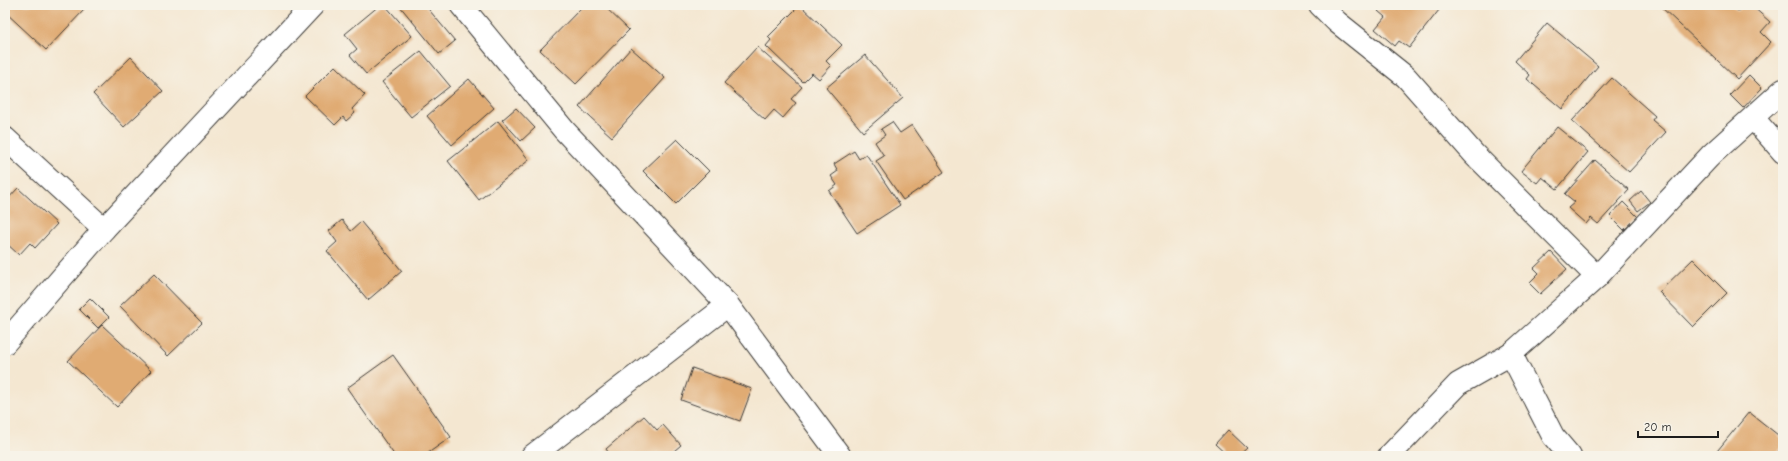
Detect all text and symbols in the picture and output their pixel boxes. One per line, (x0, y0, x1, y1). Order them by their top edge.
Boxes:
scale bar (1638, 413, 1718, 439)
text: 20 m (1644, 420, 1672, 434)

